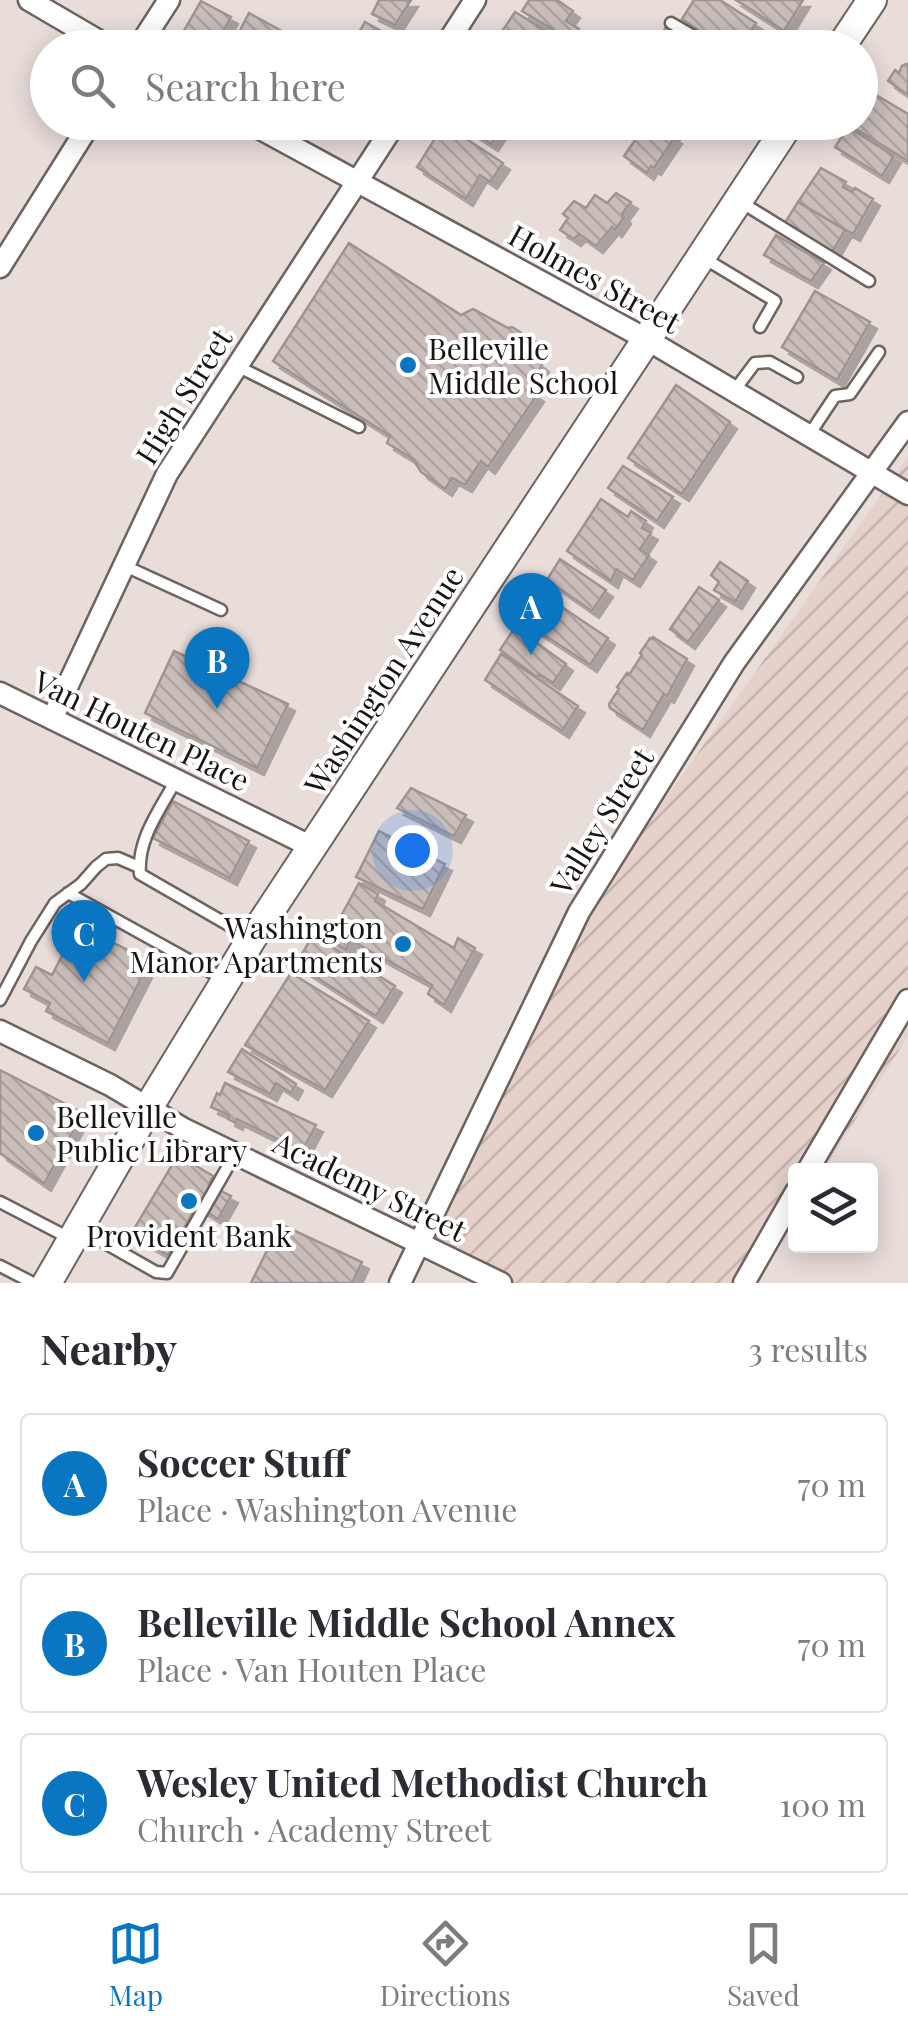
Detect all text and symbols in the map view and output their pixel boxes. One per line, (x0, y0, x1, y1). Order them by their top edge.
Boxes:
search box (30, 30, 878, 140)
icon: search (65, 58, 120, 113)
text: Search here (145, 60, 346, 111)
street label: Holmes Street (502, 214, 688, 342)
street label: High Street (126, 320, 241, 471)
place label: Belleville Middle School (428, 328, 618, 402)
marker: Belleville Middle School (397, 354, 419, 376)
street label: Washington Avenue (294, 558, 472, 803)
pin: A (498, 572, 564, 655)
pin: B (184, 626, 250, 709)
street label: Van Houten Place (27, 660, 256, 800)
street label: Valley Street (539, 740, 662, 903)
your location (387, 825, 438, 876)
pin: C (52, 900, 116, 982)
place label: Washington Manor Apartments (130, 907, 383, 981)
marker: Washington Manor Apartments (392, 933, 414, 955)
place label: Belleville Public Library (56, 1096, 247, 1170)
marker: Belleville Public Library (25, 1122, 47, 1144)
street label: Academy Street (266, 1122, 473, 1250)
map controls (788, 1163, 878, 1253)
button: layers (788, 1163, 878, 1253)
marker: Provident Bank (178, 1190, 200, 1212)
place label: Provident Bank (86, 1215, 293, 1255)
text: Nearby (40, 1320, 177, 1376)
text: 3 results (748, 1327, 868, 1370)
text: Soccer Stuff (137, 1436, 348, 1487)
text: A (64, 1462, 85, 1505)
text: 70 m (797, 1462, 866, 1505)
text: Place · Washington Avenue (137, 1487, 518, 1530)
text: Belleville Middle School Annex (137, 1596, 676, 1647)
text: B (64, 1622, 85, 1665)
text: 70 m (797, 1622, 866, 1665)
text: Place · Van Houten Place (137, 1647, 486, 1690)
text: Wesley United Methodist Church (137, 1756, 708, 1807)
text: C (63, 1782, 86, 1825)
text: 100 m (779, 1782, 866, 1825)
text: Church · Academy Street (137, 1807, 491, 1850)
tab: Map (108, 1916, 163, 2013)
tab: Directions (380, 1916, 511, 2013)
tab: Saved (727, 1916, 800, 2013)

